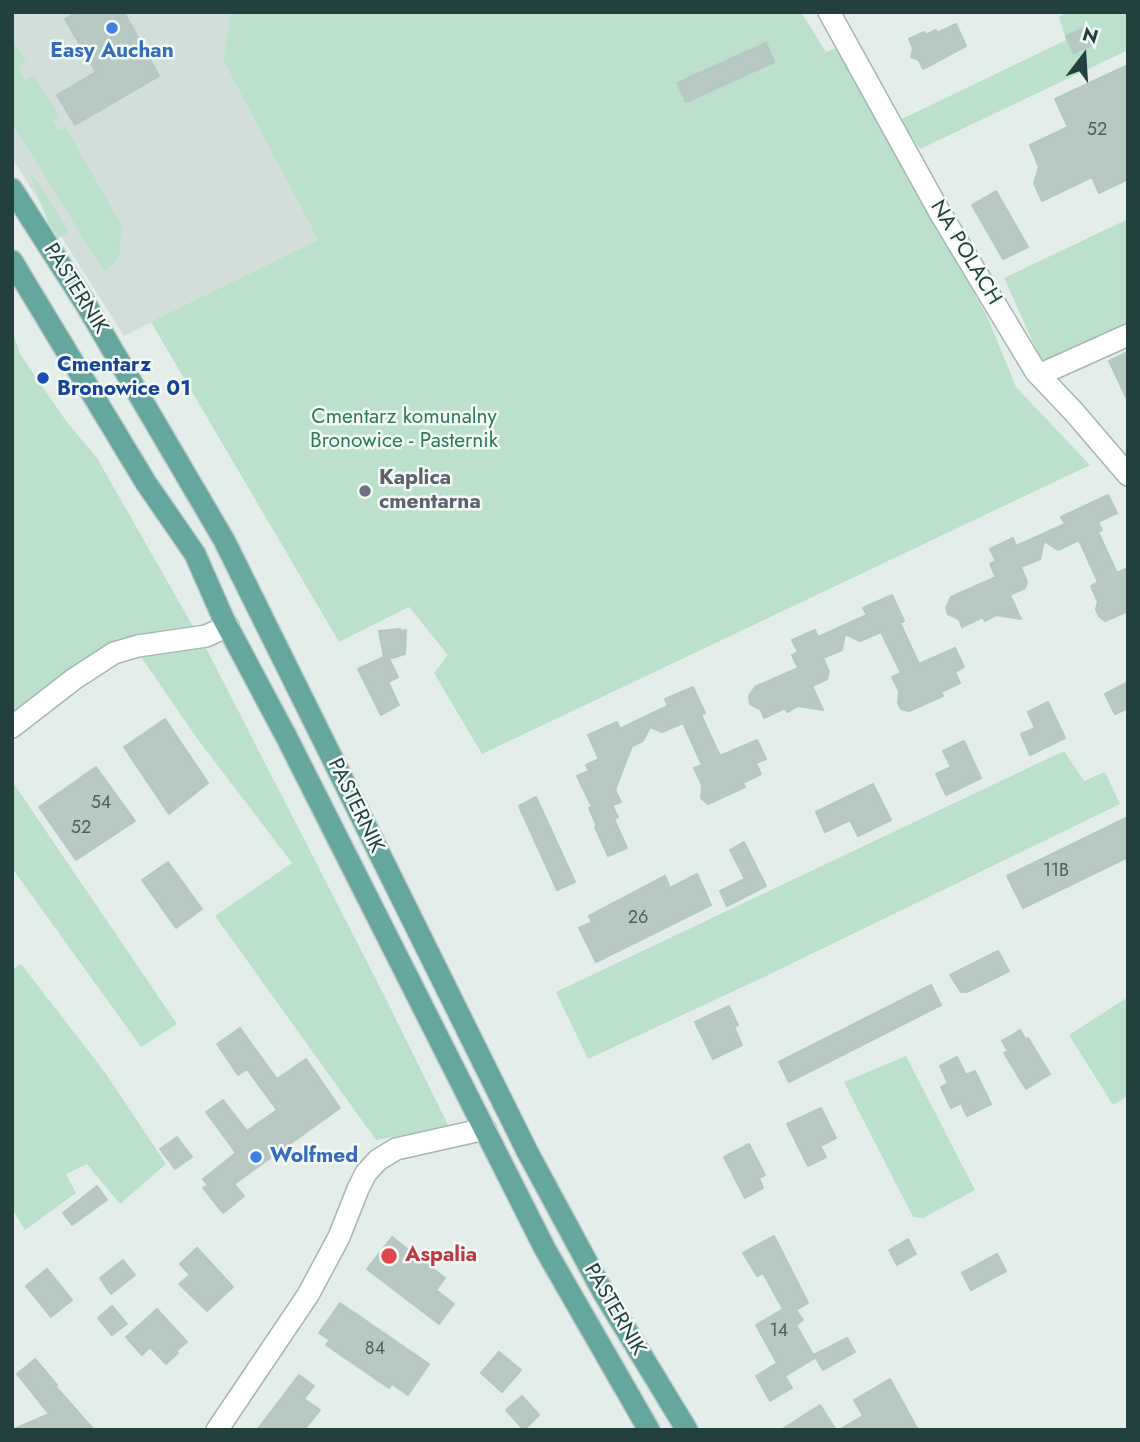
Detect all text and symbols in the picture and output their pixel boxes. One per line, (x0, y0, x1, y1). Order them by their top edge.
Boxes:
marker: Easy Auchan (104, 20, 120, 36)
text: N (1079, 20, 1101, 51)
north arrow (1049, 21, 1119, 91)
place label: Easy Auchan (50, 39, 174, 65)
house number: 52 (1087, 120, 1107, 142)
street label: NA POLACH (924, 196, 1006, 310)
street label: PASTERNIK (37, 239, 113, 339)
place label: Cmentarz Bronowice 01 (57, 353, 191, 403)
marker: Cmentarz Bronowice 01 (35, 370, 51, 386)
park label: Cmentarz komunalny Bronowice - Pasternik (310, 405, 498, 455)
place label: Kaplica cmentarna (379, 466, 481, 516)
marker: Kaplica cmentarna (357, 483, 373, 499)
street label: PASTERNIK (321, 755, 389, 857)
house number: 54 (91, 793, 111, 815)
house number: 52 (71, 818, 91, 840)
house number: 11B (1043, 861, 1069, 883)
house number: 26 (628, 908, 648, 930)
place label: Wolfmed (270, 1144, 358, 1170)
marker: Wolfmed (248, 1149, 264, 1165)
place label: Aspalia (405, 1243, 477, 1269)
marker: Aspalia (379, 1246, 399, 1266)
street label: PASTERNIK (578, 1260, 650, 1360)
house number: 14 (770, 1321, 788, 1343)
house number: 84 (365, 1339, 385, 1361)

